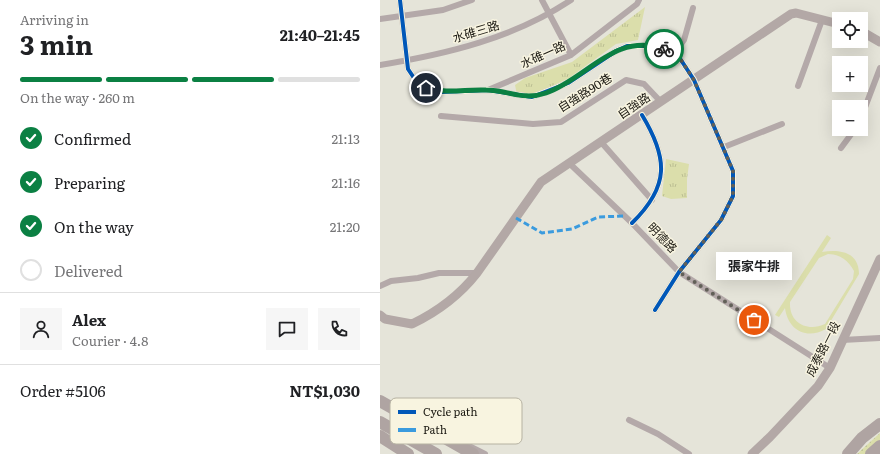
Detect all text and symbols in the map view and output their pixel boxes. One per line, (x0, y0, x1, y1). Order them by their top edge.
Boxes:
text: Arriving in (20, 10, 89, 29)
map controls (832, 12, 868, 136)
button: locate (832, 12, 868, 48)
street label: 水碓三路 (450, 15, 501, 47)
text: 21:40–21:45 (280, 23, 360, 46)
text: 3 min (20, 24, 93, 63)
courier (644, 29, 684, 69)
street label: 水碓一路 (517, 36, 568, 72)
icon: bike (653, 38, 675, 60)
button: + (832, 56, 868, 92)
street label: 自強路90巷 (554, 68, 615, 116)
pin (409, 71, 443, 105)
icon: home (415, 77, 437, 99)
text: On the way · 260 m (20, 88, 135, 107)
street label: 自強路 (613, 88, 653, 123)
button: − (832, 100, 868, 136)
icon: check (20, 127, 42, 149)
text: Confirmed (54, 127, 131, 150)
text: 21:13 (331, 129, 360, 148)
icon: check (20, 171, 42, 193)
text: Preparing (54, 171, 125, 194)
text: 21:16 (332, 173, 360, 192)
icon: check (20, 215, 42, 237)
text: On the way (54, 215, 134, 238)
text: 21:20 (330, 217, 360, 236)
street label: 明德路 (644, 218, 682, 257)
callout: 張家牛排 (716, 252, 792, 280)
text: 張家牛排 (728, 256, 780, 275)
text: Delivered (54, 259, 123, 282)
pin (737, 303, 771, 337)
button: person (20, 308, 62, 350)
text: Alex (72, 308, 106, 331)
button: chat (266, 308, 308, 350)
button: phone (318, 308, 360, 350)
icon: bag (743, 309, 765, 331)
street label: 成泰路一段 (800, 318, 844, 379)
text: Courier · 4.8 (72, 331, 148, 350)
text: Order #5106 (20, 379, 106, 402)
text: NT$1,030 (290, 379, 360, 402)
legend (390, 398, 522, 444)
text: Cycle path (423, 403, 478, 419)
text: Path (423, 421, 447, 437)

